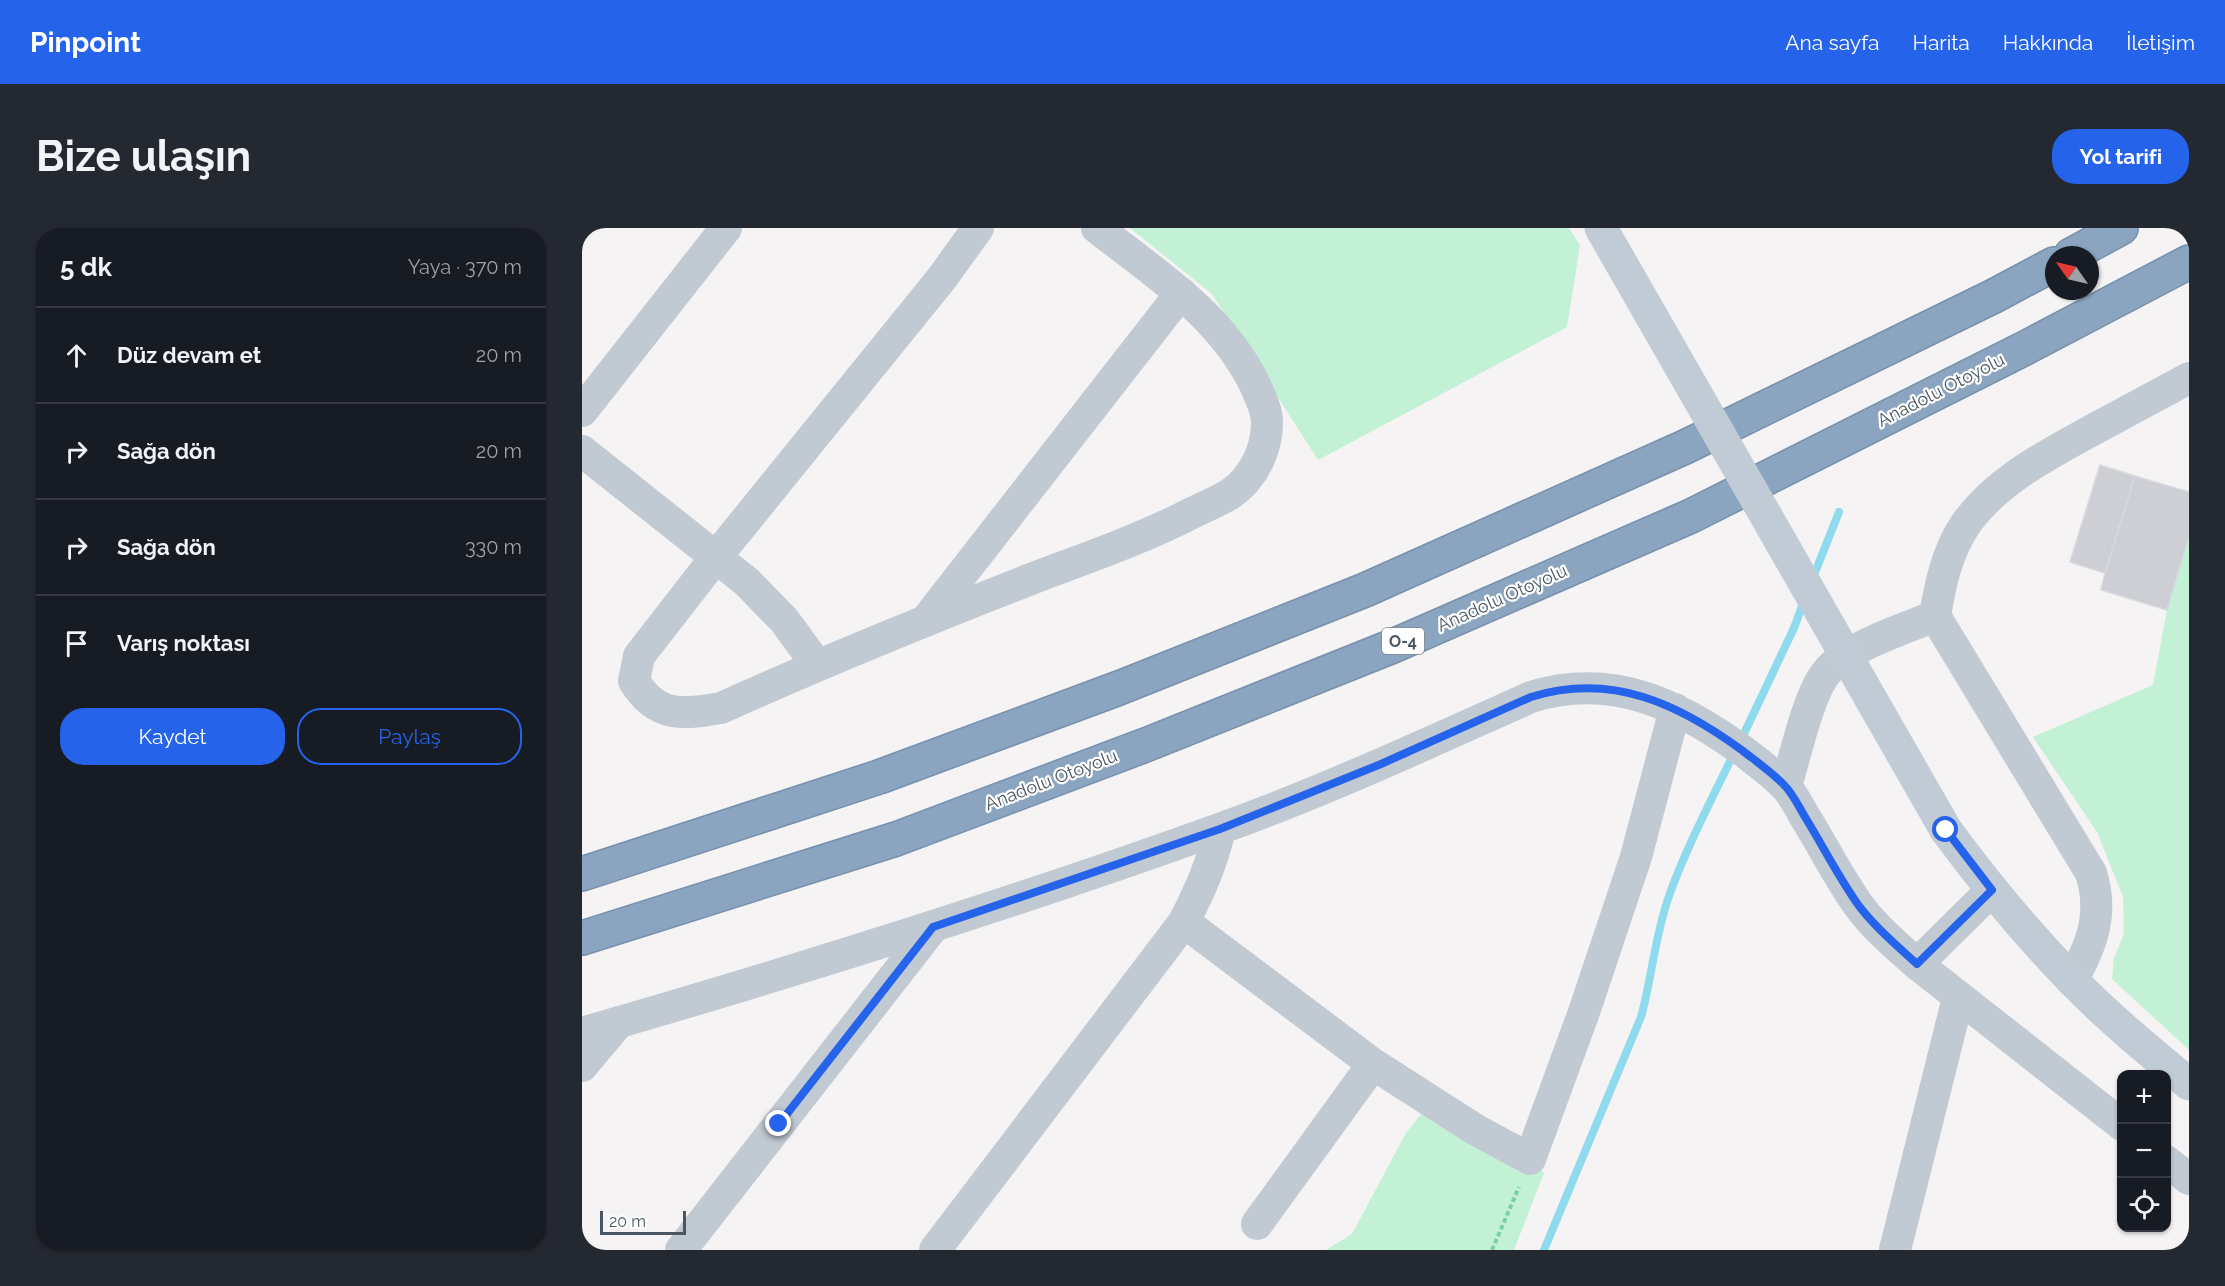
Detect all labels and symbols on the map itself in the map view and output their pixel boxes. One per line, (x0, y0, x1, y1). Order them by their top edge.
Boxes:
north arrow (2045, 246, 2099, 300)
street label: Anadolu Otoyolu (1874, 348, 2008, 431)
street label: Anadolu Otoyolu (1434, 559, 1570, 636)
road number: O-4 (1382, 628, 1424, 654)
street label: Anadolu Otoyolu (982, 745, 1120, 814)
route start (1932, 816, 1958, 842)
route end (765, 1110, 791, 1136)
scale bar (600, 1208, 686, 1236)

